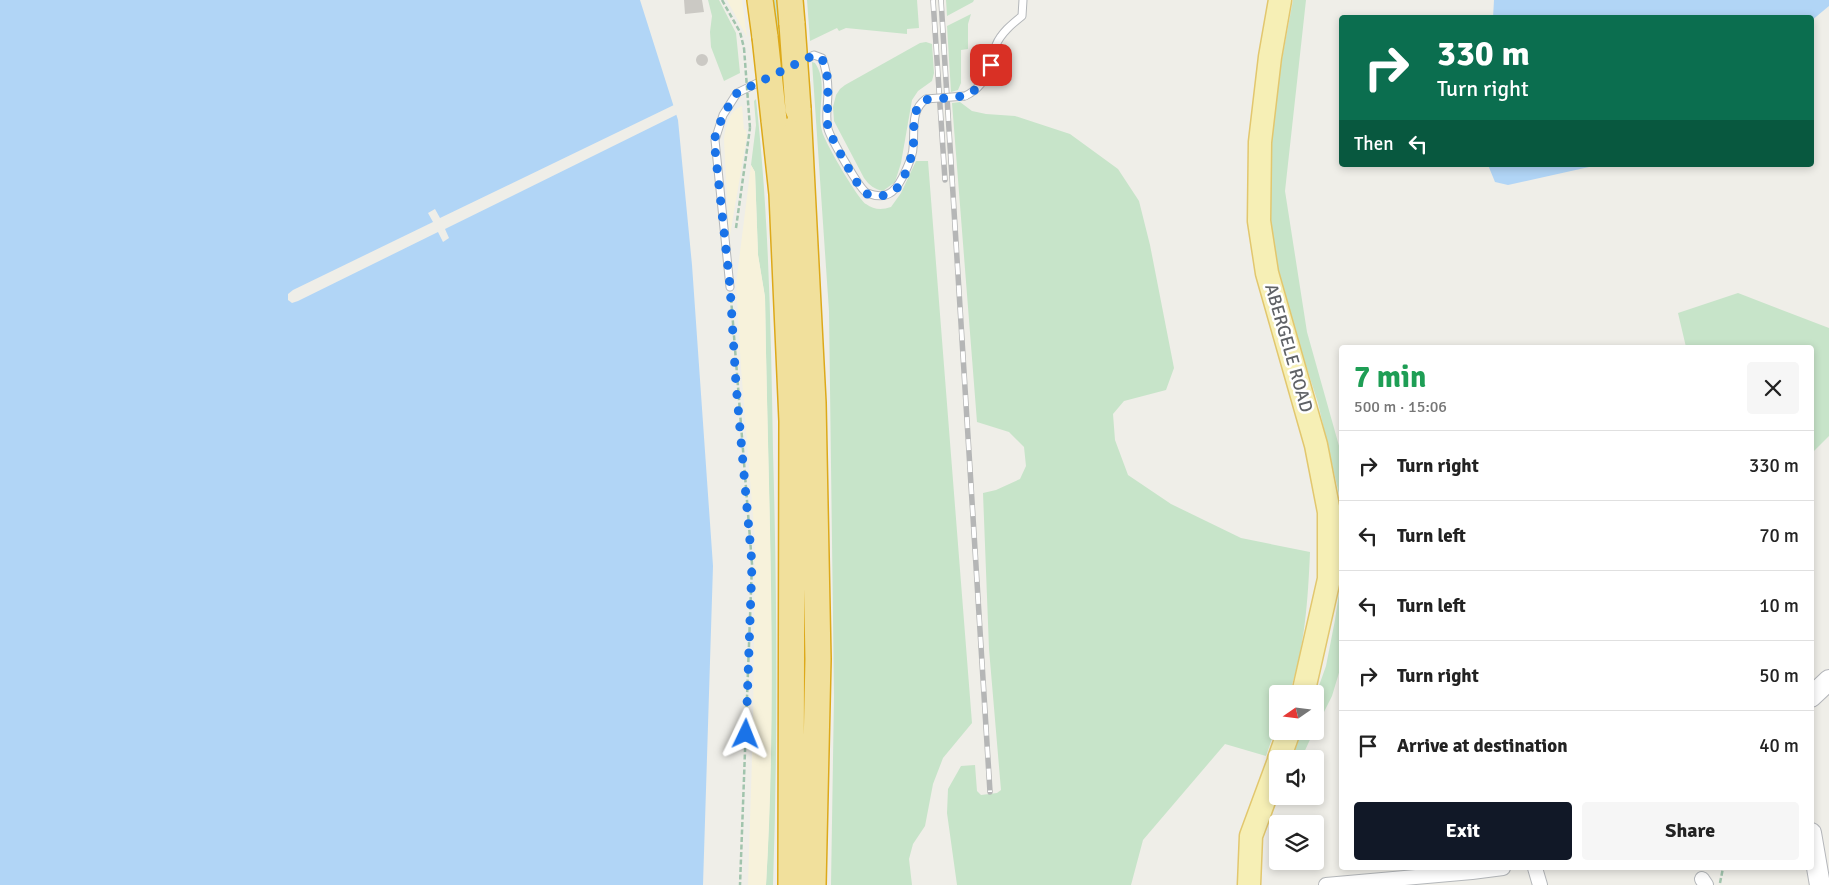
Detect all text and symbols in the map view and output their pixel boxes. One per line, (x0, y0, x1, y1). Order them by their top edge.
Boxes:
text: 330 m (1437, 32, 1530, 75)
icon: right (1354, 35, 1419, 100)
pin (970, 44, 1012, 86)
icon: arrive (977, 51, 1005, 79)
text: Turn right (1437, 75, 1529, 102)
icon: left (1404, 130, 1432, 158)
text: Then (1354, 132, 1394, 156)
street label: ABERGELE ROAD (1260, 281, 1318, 415)
text: 7 min (1354, 359, 1426, 396)
button: close (1747, 362, 1799, 414)
text: 500 m · 15:06 (1354, 397, 1447, 417)
icon: right (1354, 452, 1382, 480)
text: Turn right (1397, 454, 1479, 478)
text: 330 m (1749, 454, 1799, 478)
icon: left (1354, 522, 1382, 550)
text: Turn left (1397, 524, 1466, 548)
text: 70 m (1759, 524, 1799, 548)
icon: left (1354, 592, 1382, 620)
text: Turn left (1397, 594, 1466, 618)
text: 10 m (1759, 594, 1799, 618)
icon: right (1354, 662, 1382, 690)
text: Turn right (1397, 664, 1479, 688)
text: 50 m (1759, 664, 1799, 688)
north arrow (1269, 685, 1324, 740)
map controls (1269, 685, 1324, 870)
position arrow (719, 707, 771, 759)
icon: arrive (1354, 732, 1382, 760)
text: Arrive at destination (1397, 734, 1568, 758)
text: 40 m (1759, 734, 1799, 758)
button: sound (1269, 750, 1324, 805)
button: Exit (1354, 802, 1572, 860)
button: Share (1582, 802, 1799, 860)
button: layers (1269, 815, 1324, 870)

